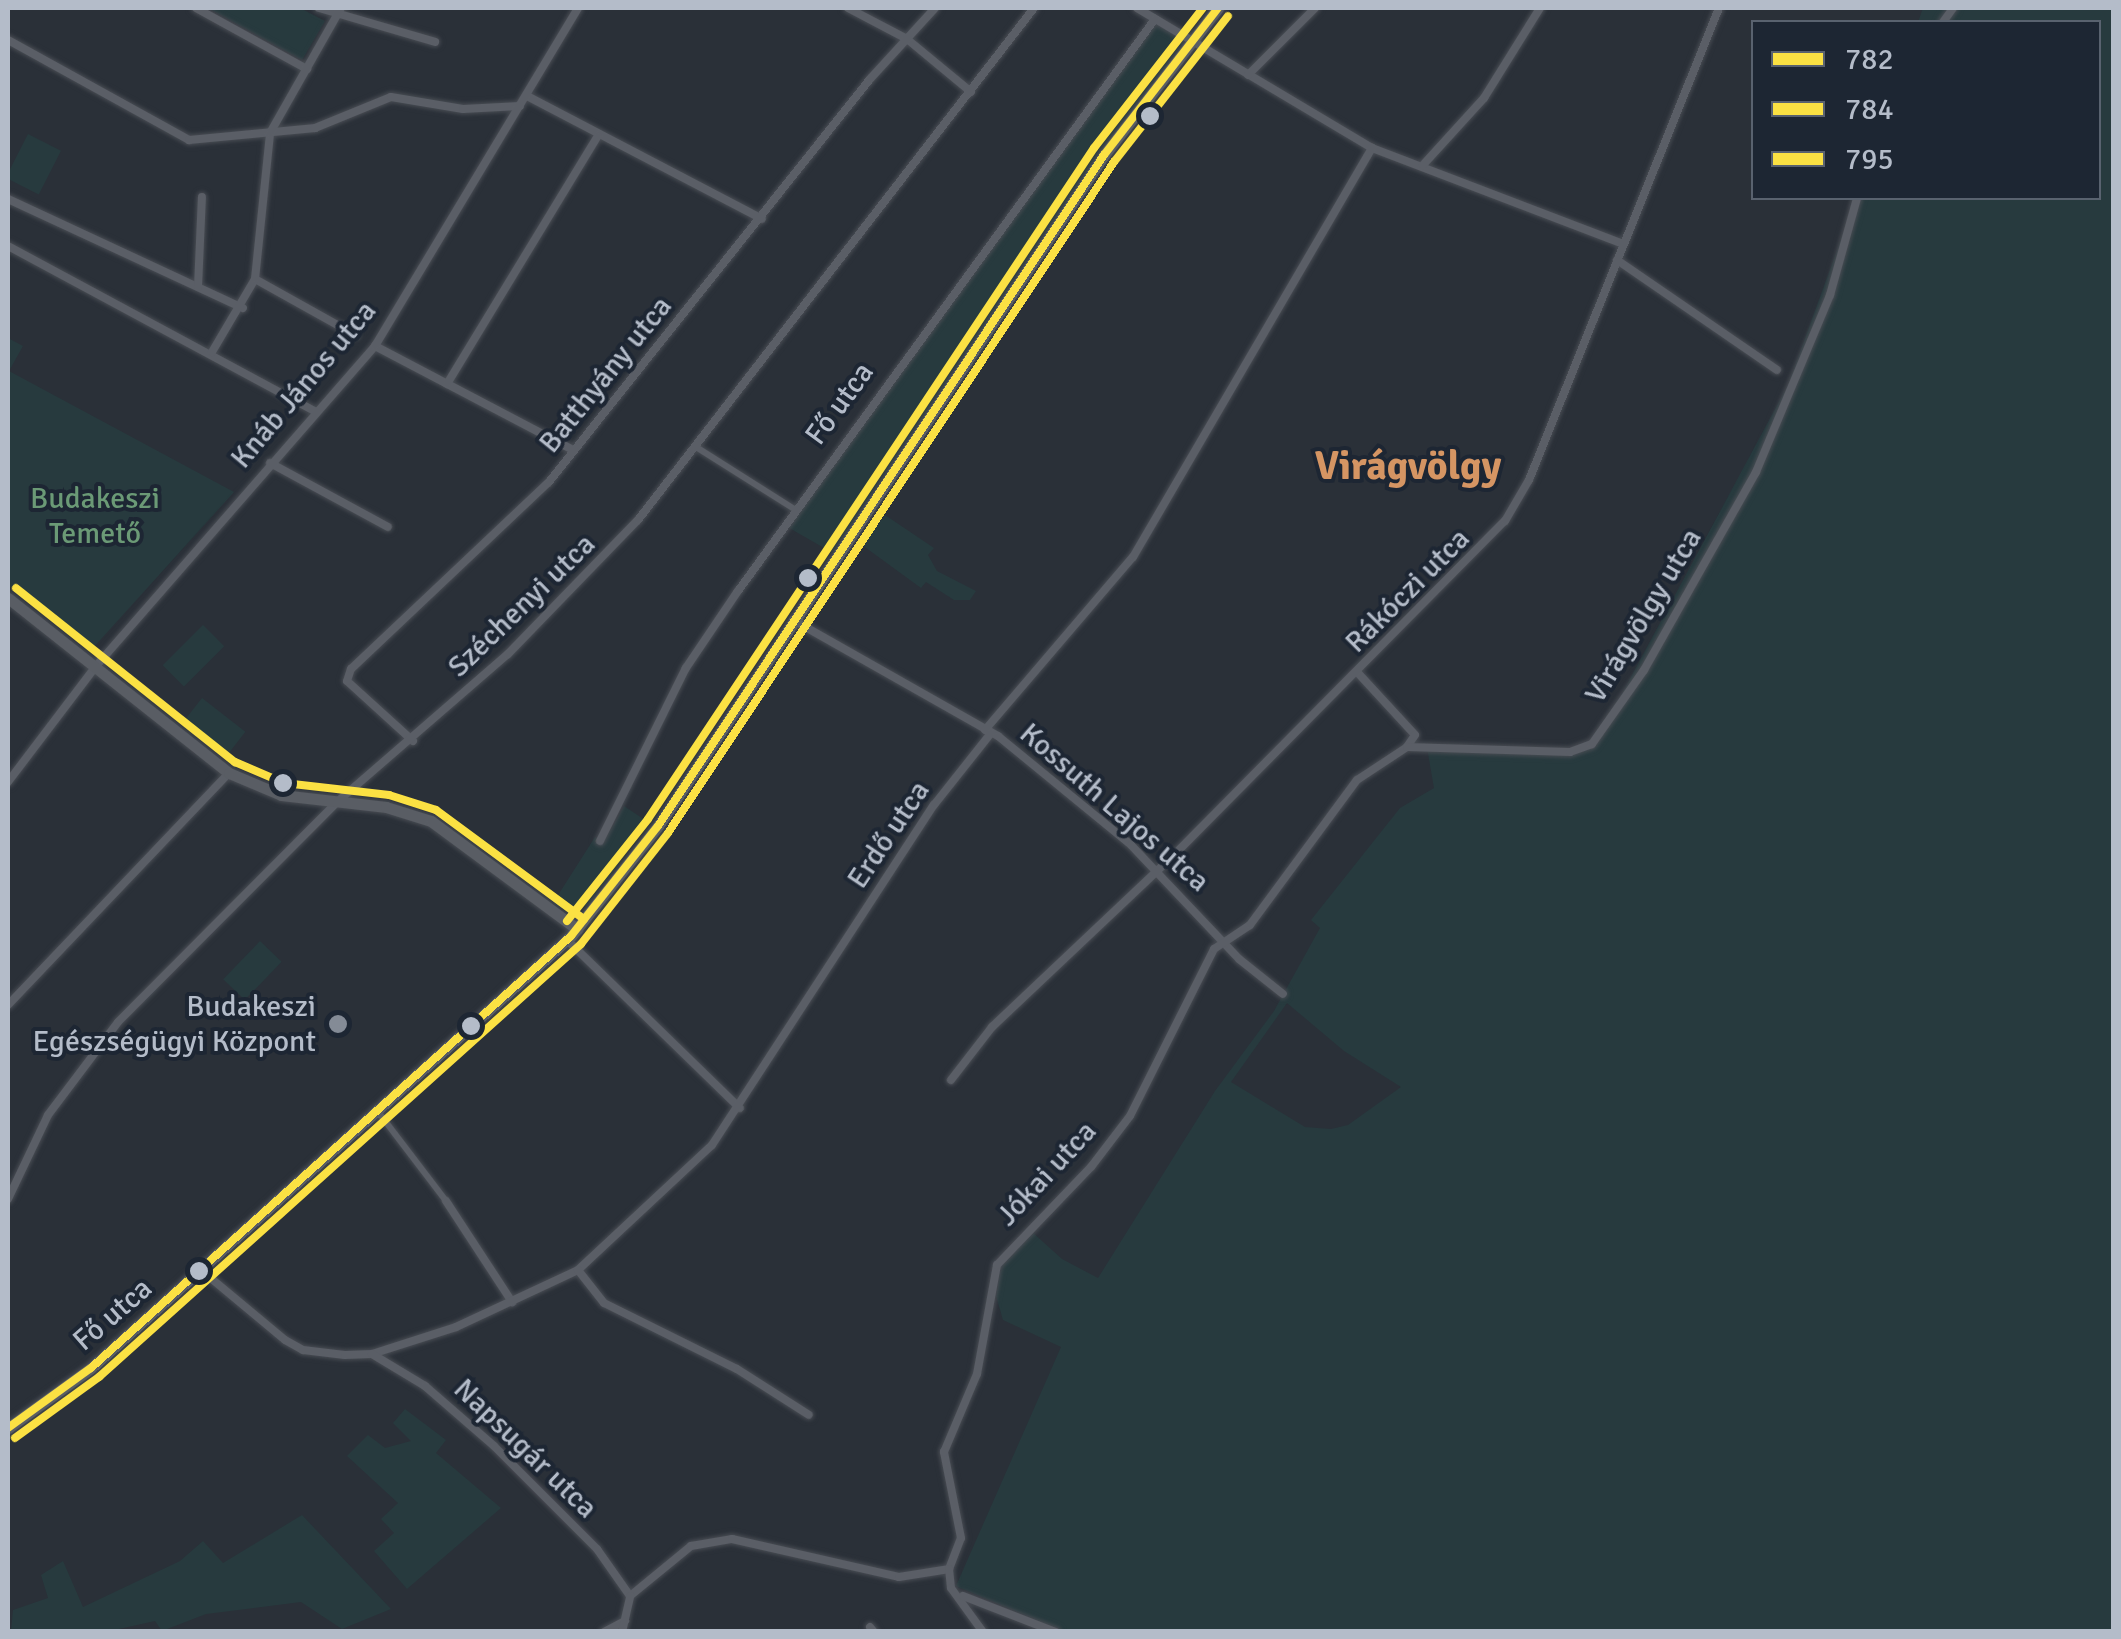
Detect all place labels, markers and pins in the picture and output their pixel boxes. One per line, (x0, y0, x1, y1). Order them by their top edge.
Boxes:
unlabelled marker (1140, 106, 1160, 126)
unlabelled marker (798, 568, 818, 588)
unlabelled marker (273, 773, 293, 793)
place label: Budakeszi Egészségügyi Központ (32, 989, 316, 1060)
marker: Budakeszi Egészségügyi Központ (325, 1011, 351, 1037)
unlabelled marker (461, 1016, 481, 1036)
unlabelled marker (189, 1261, 209, 1281)

